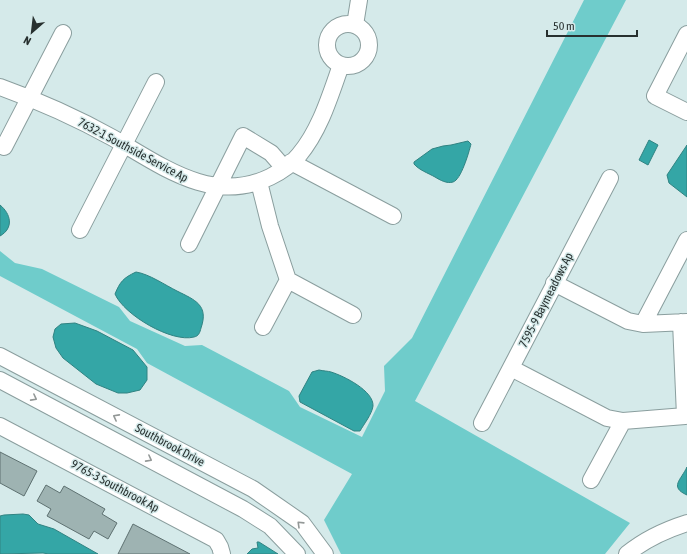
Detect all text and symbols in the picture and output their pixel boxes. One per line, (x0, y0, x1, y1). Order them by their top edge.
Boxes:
north arrow (12, 12, 52, 52)
scale bar (547, 12, 637, 38)
text: 50 m (553, 19, 575, 33)
text: N (22, 34, 33, 48)
street label: 7632-1 Southside Service Ap (76, 115, 191, 185)
street label: 7595-9 Baymeadows Ap (516, 250, 576, 350)
one-way arrow (30, 394, 38, 401)
one-way arrow (112, 414, 120, 422)
street label: Southbrook Drive (133, 421, 207, 469)
one-way arrow (145, 455, 153, 462)
street label: 9765-3 Southbrook Ap (69, 457, 162, 515)
one-way arrow (297, 521, 305, 528)

